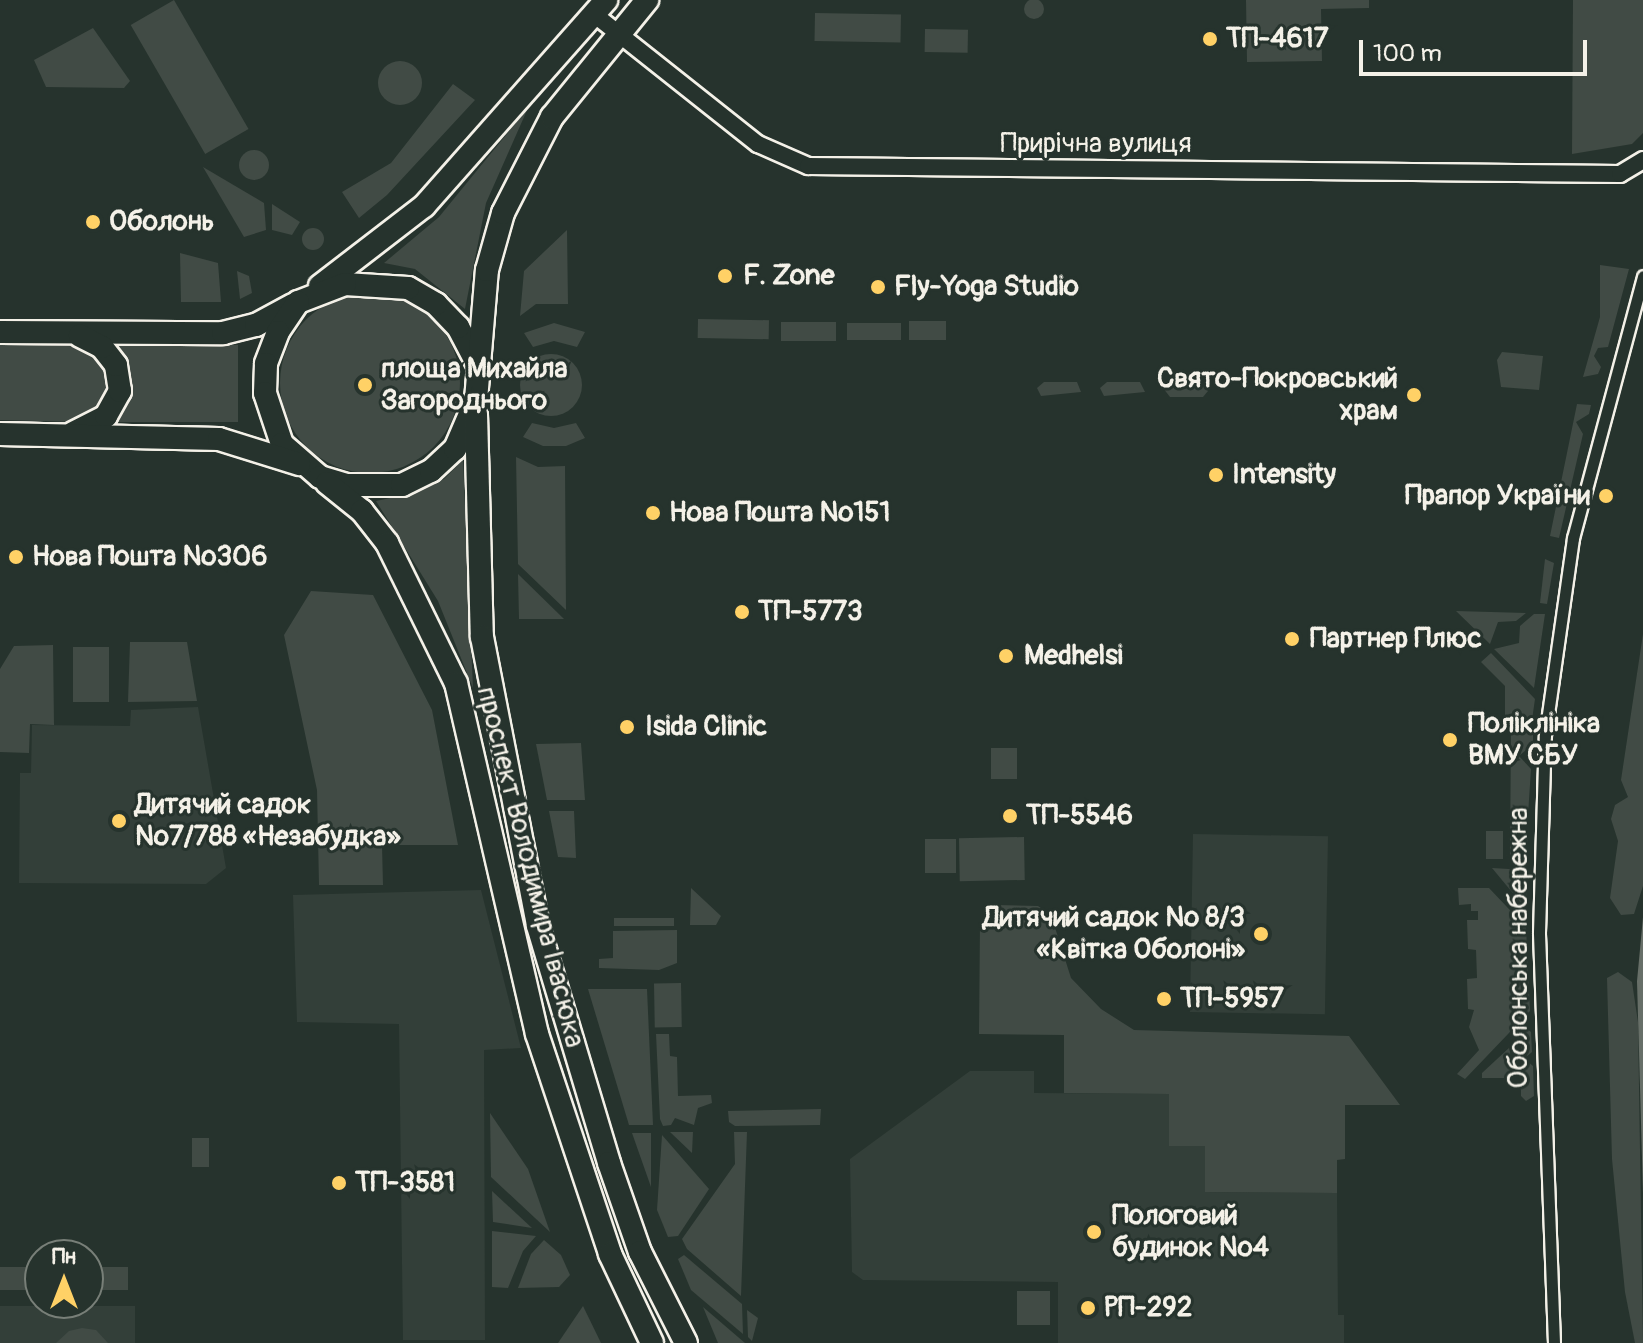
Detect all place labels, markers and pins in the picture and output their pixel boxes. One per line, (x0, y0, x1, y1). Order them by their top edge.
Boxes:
place label: ТП-4617 (1226, 22, 1329, 56)
marker: ТП-4617 (1201, 30, 1219, 48)
place label: Оболонь (109, 205, 215, 239)
marker: Оболонь (84, 213, 102, 231)
place label: F. Zone (743, 259, 834, 293)
marker: F. Zone (714, 265, 736, 287)
place label: Fly-Yoga Studio (894, 270, 1079, 304)
marker: Fly-Yoga Studio (869, 278, 887, 296)
place label: площа Михайла Загороднього (381, 352, 568, 418)
place label: Свято-Покровський храм (1157, 362, 1398, 428)
marker: площа Михайла Загороднього (356, 376, 374, 394)
marker: Свято-Покровський храм (1405, 386, 1423, 404)
place label: Intensity (1232, 458, 1336, 492)
marker: Intensity (1207, 466, 1225, 484)
place label: Прапор України (1405, 479, 1590, 513)
marker: Прапор України (1597, 487, 1615, 505)
place label: Нова Пошта №151 (669, 496, 890, 530)
marker: Нова Пошта №151 (644, 504, 662, 522)
place label: Нова Пошта №306 (32, 540, 267, 574)
marker: Нова Пошта №306 (7, 548, 25, 566)
place label: ТП-5773 (758, 595, 863, 629)
marker: ТП-5773 (733, 603, 751, 621)
place label: Партнер Плюс (1310, 622, 1482, 656)
marker: Партнер Плюс (1281, 628, 1303, 650)
place label: Medhelsi (1024, 639, 1123, 673)
marker: Medhelsi (995, 645, 1017, 667)
place label: Поліклініка ВМУ СБУ (1468, 707, 1600, 773)
place label: Isida Clinic (645, 710, 767, 744)
marker: Isida Clinic (616, 716, 638, 738)
marker: Поліклініка ВМУ СБУ (1439, 729, 1461, 751)
place label: Дитячий садок №7/788 «Незабудка» (135, 788, 401, 854)
place label: ТП-5546 (1026, 799, 1133, 833)
marker: ТП-5546 (1001, 807, 1019, 825)
marker: Дитячий садок №7/788 «Незабудка» (110, 812, 128, 830)
place label: Дитячий садок № 8/3 «Квітка Оболоні» (983, 901, 1245, 967)
marker: Дитячий садок № 8/3 «Квітка Оболоні» (1252, 925, 1270, 943)
place label: ТП-5957 (1180, 982, 1284, 1016)
marker: ТП-5957 (1155, 990, 1173, 1008)
place label: ТП-3581 (355, 1166, 455, 1200)
marker: ТП-3581 (330, 1174, 348, 1192)
place label: Пологовий будинок №4 (1112, 1199, 1269, 1265)
marker: Пологовий будинок №4 (1083, 1221, 1105, 1243)
place label: РП-292 (1104, 1291, 1192, 1325)
marker: РП-292 (1079, 1299, 1097, 1317)

